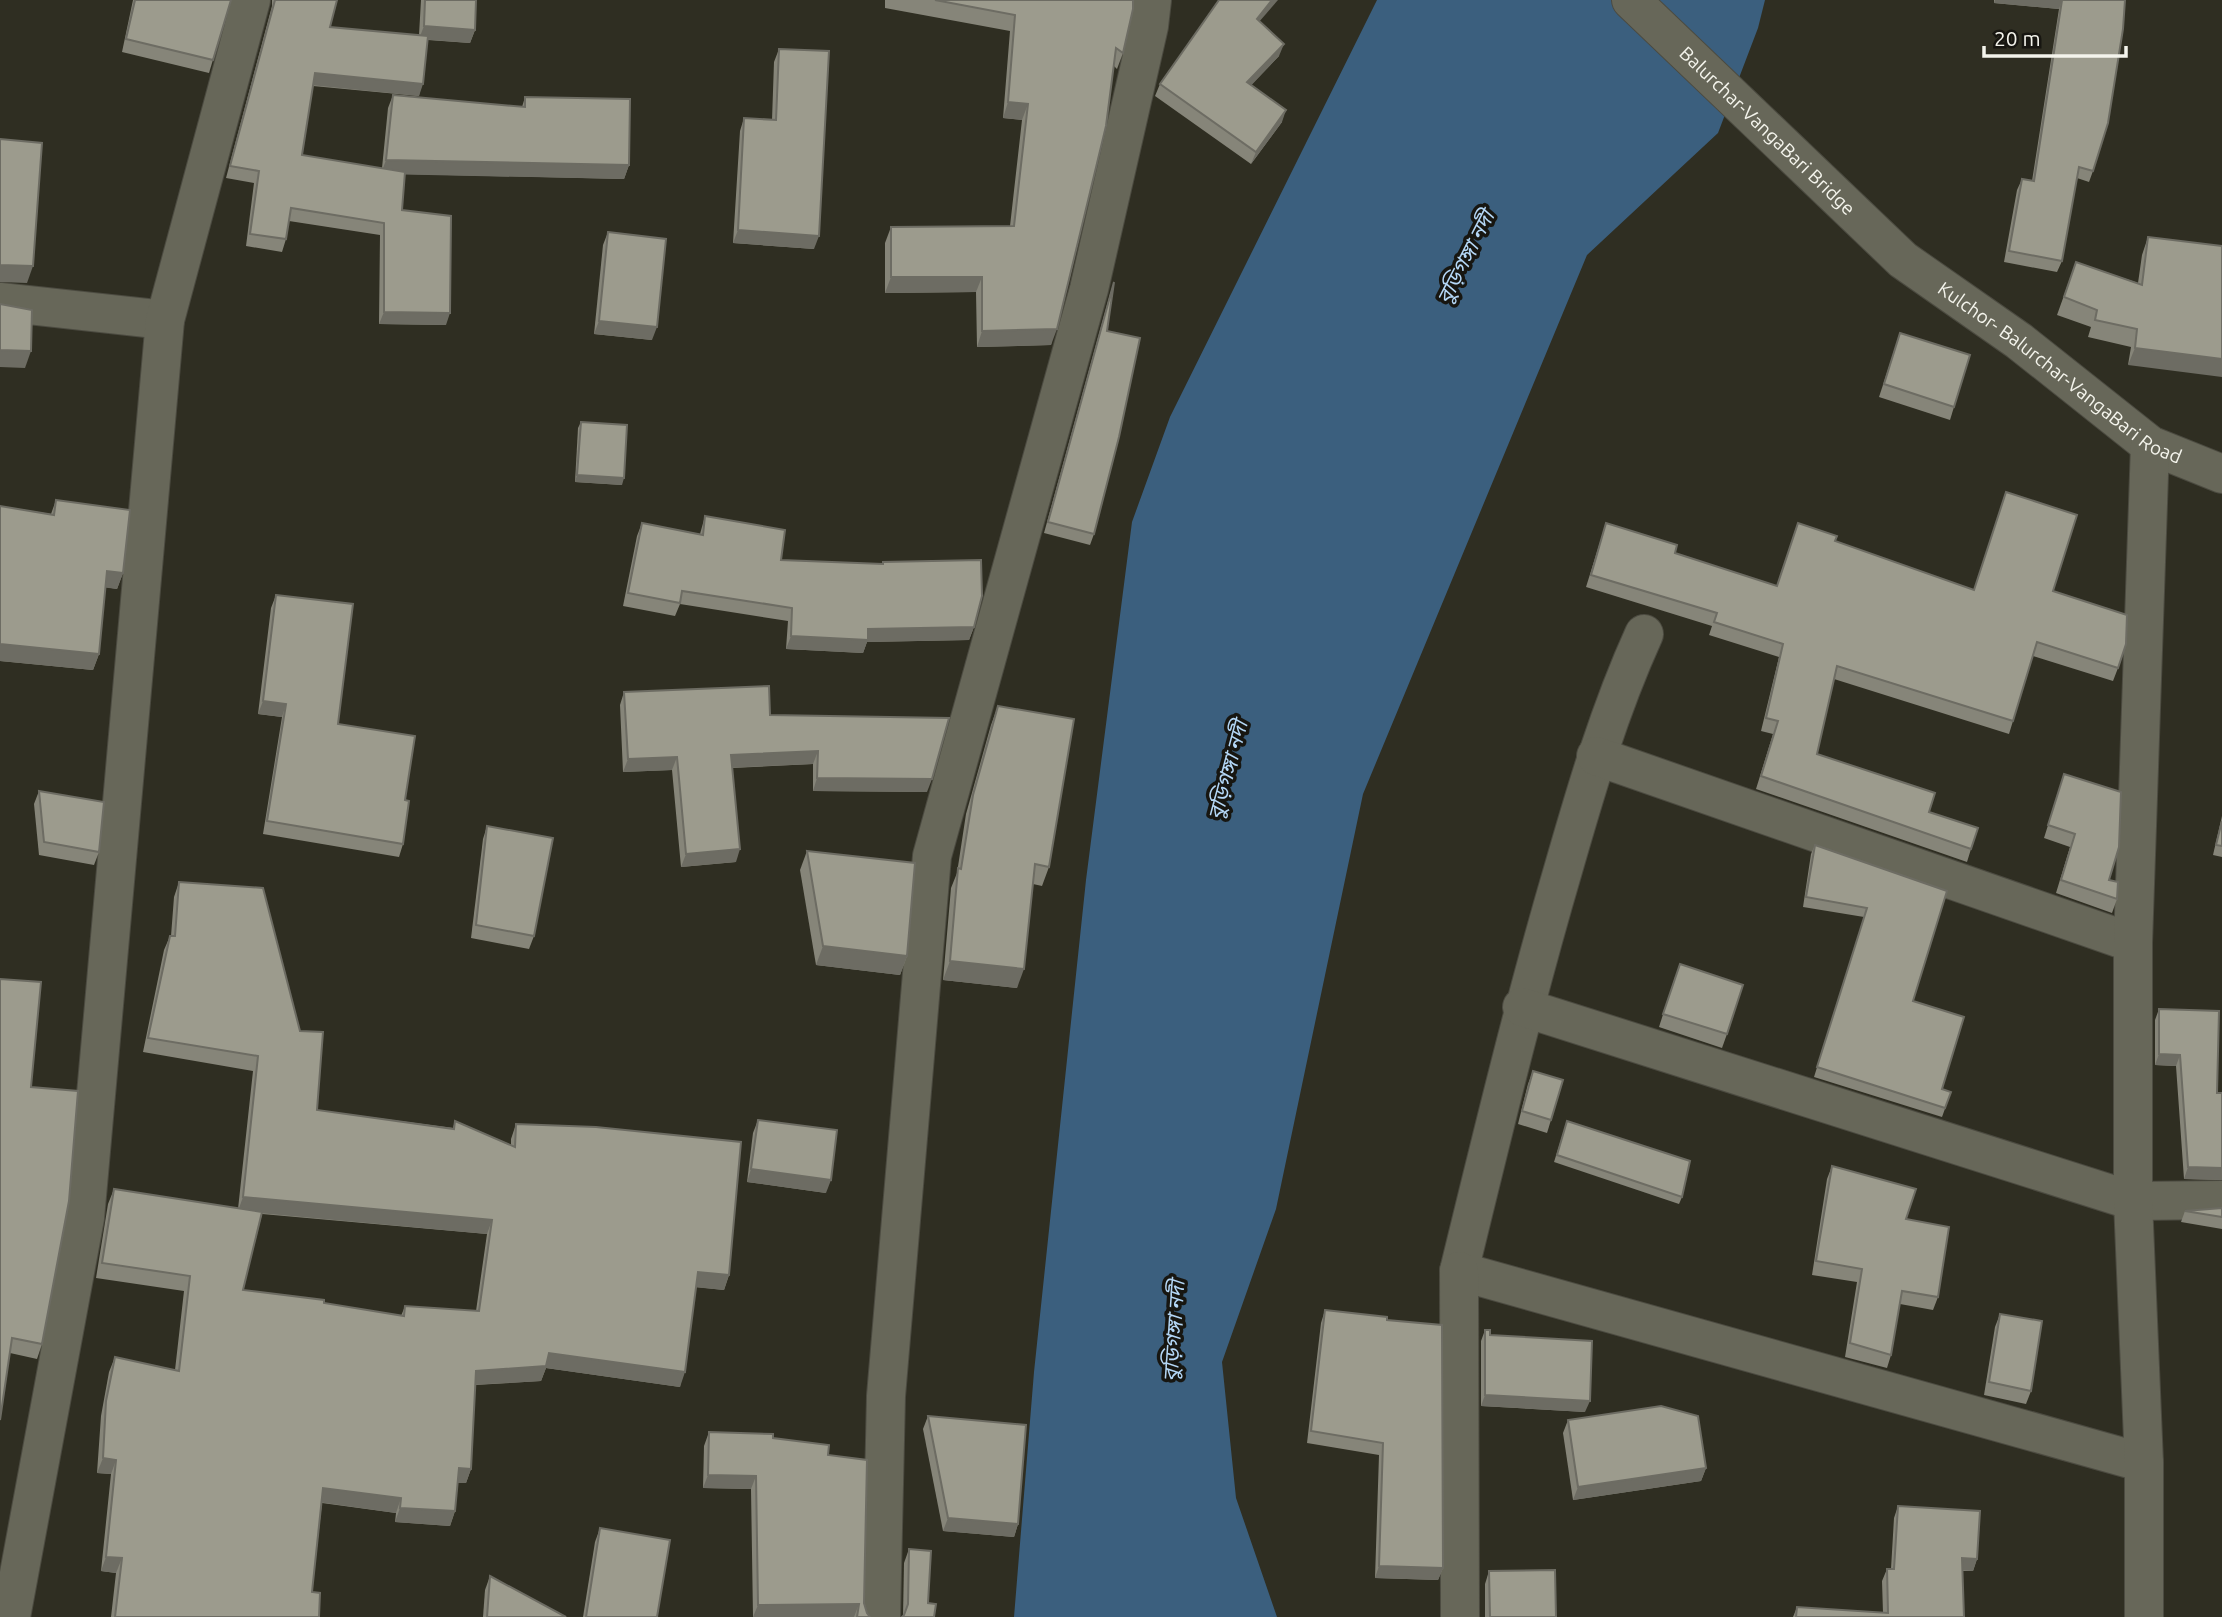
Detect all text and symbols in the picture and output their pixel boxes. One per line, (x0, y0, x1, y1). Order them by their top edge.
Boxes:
scale bar (1984, 14, 2126, 58)
text: 20 m (1994, 26, 2041, 50)
street label: Balurchar-VangaBari Bridge (1675, 42, 1860, 219)
water label: বুড়িগঙ্গা নদী (1431, 202, 1502, 308)
street label: Kulchor- Balurchar-VangaBari Road (1934, 277, 2185, 468)
water label: বুড়িগঙ্গা নদী (1202, 714, 1254, 822)
water label: বুড়িগঙ্গা নদী (1157, 1275, 1190, 1382)

